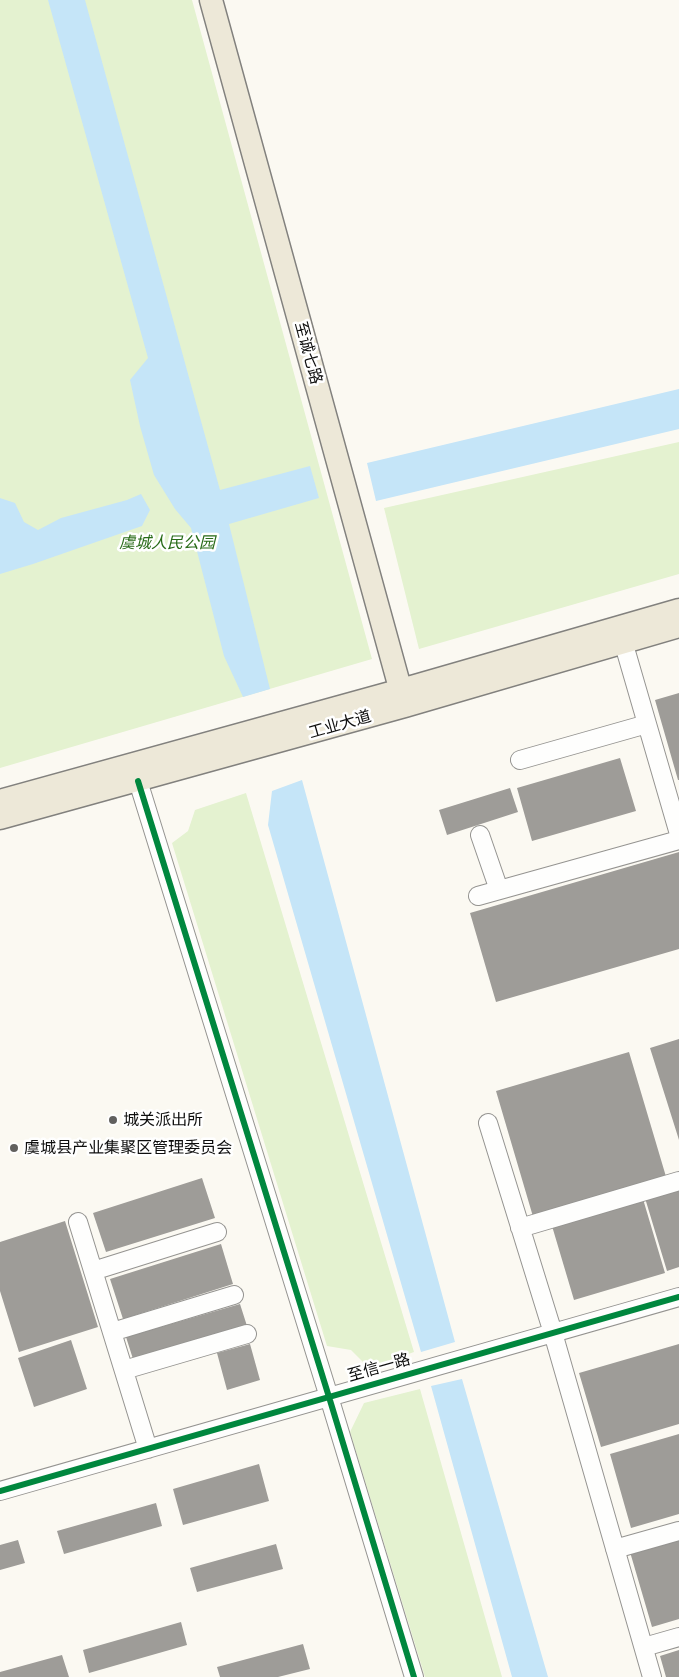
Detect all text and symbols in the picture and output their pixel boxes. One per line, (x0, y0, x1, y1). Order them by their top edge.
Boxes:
street label: 至诚七路 (290, 320, 326, 386)
park label: 虞城人民公园 (119, 533, 215, 553)
street label: 工业大道 (307, 707, 373, 743)
place label: 城关派出所 (123, 1110, 203, 1130)
marker: 城关派出所 (107, 1114, 119, 1126)
place label: 虞城县产业集聚区管理委员会 (24, 1138, 232, 1158)
marker: 虞城县产业集聚区管理委员会 (8, 1142, 20, 1154)
street label: 至信一路 (346, 1350, 412, 1386)

